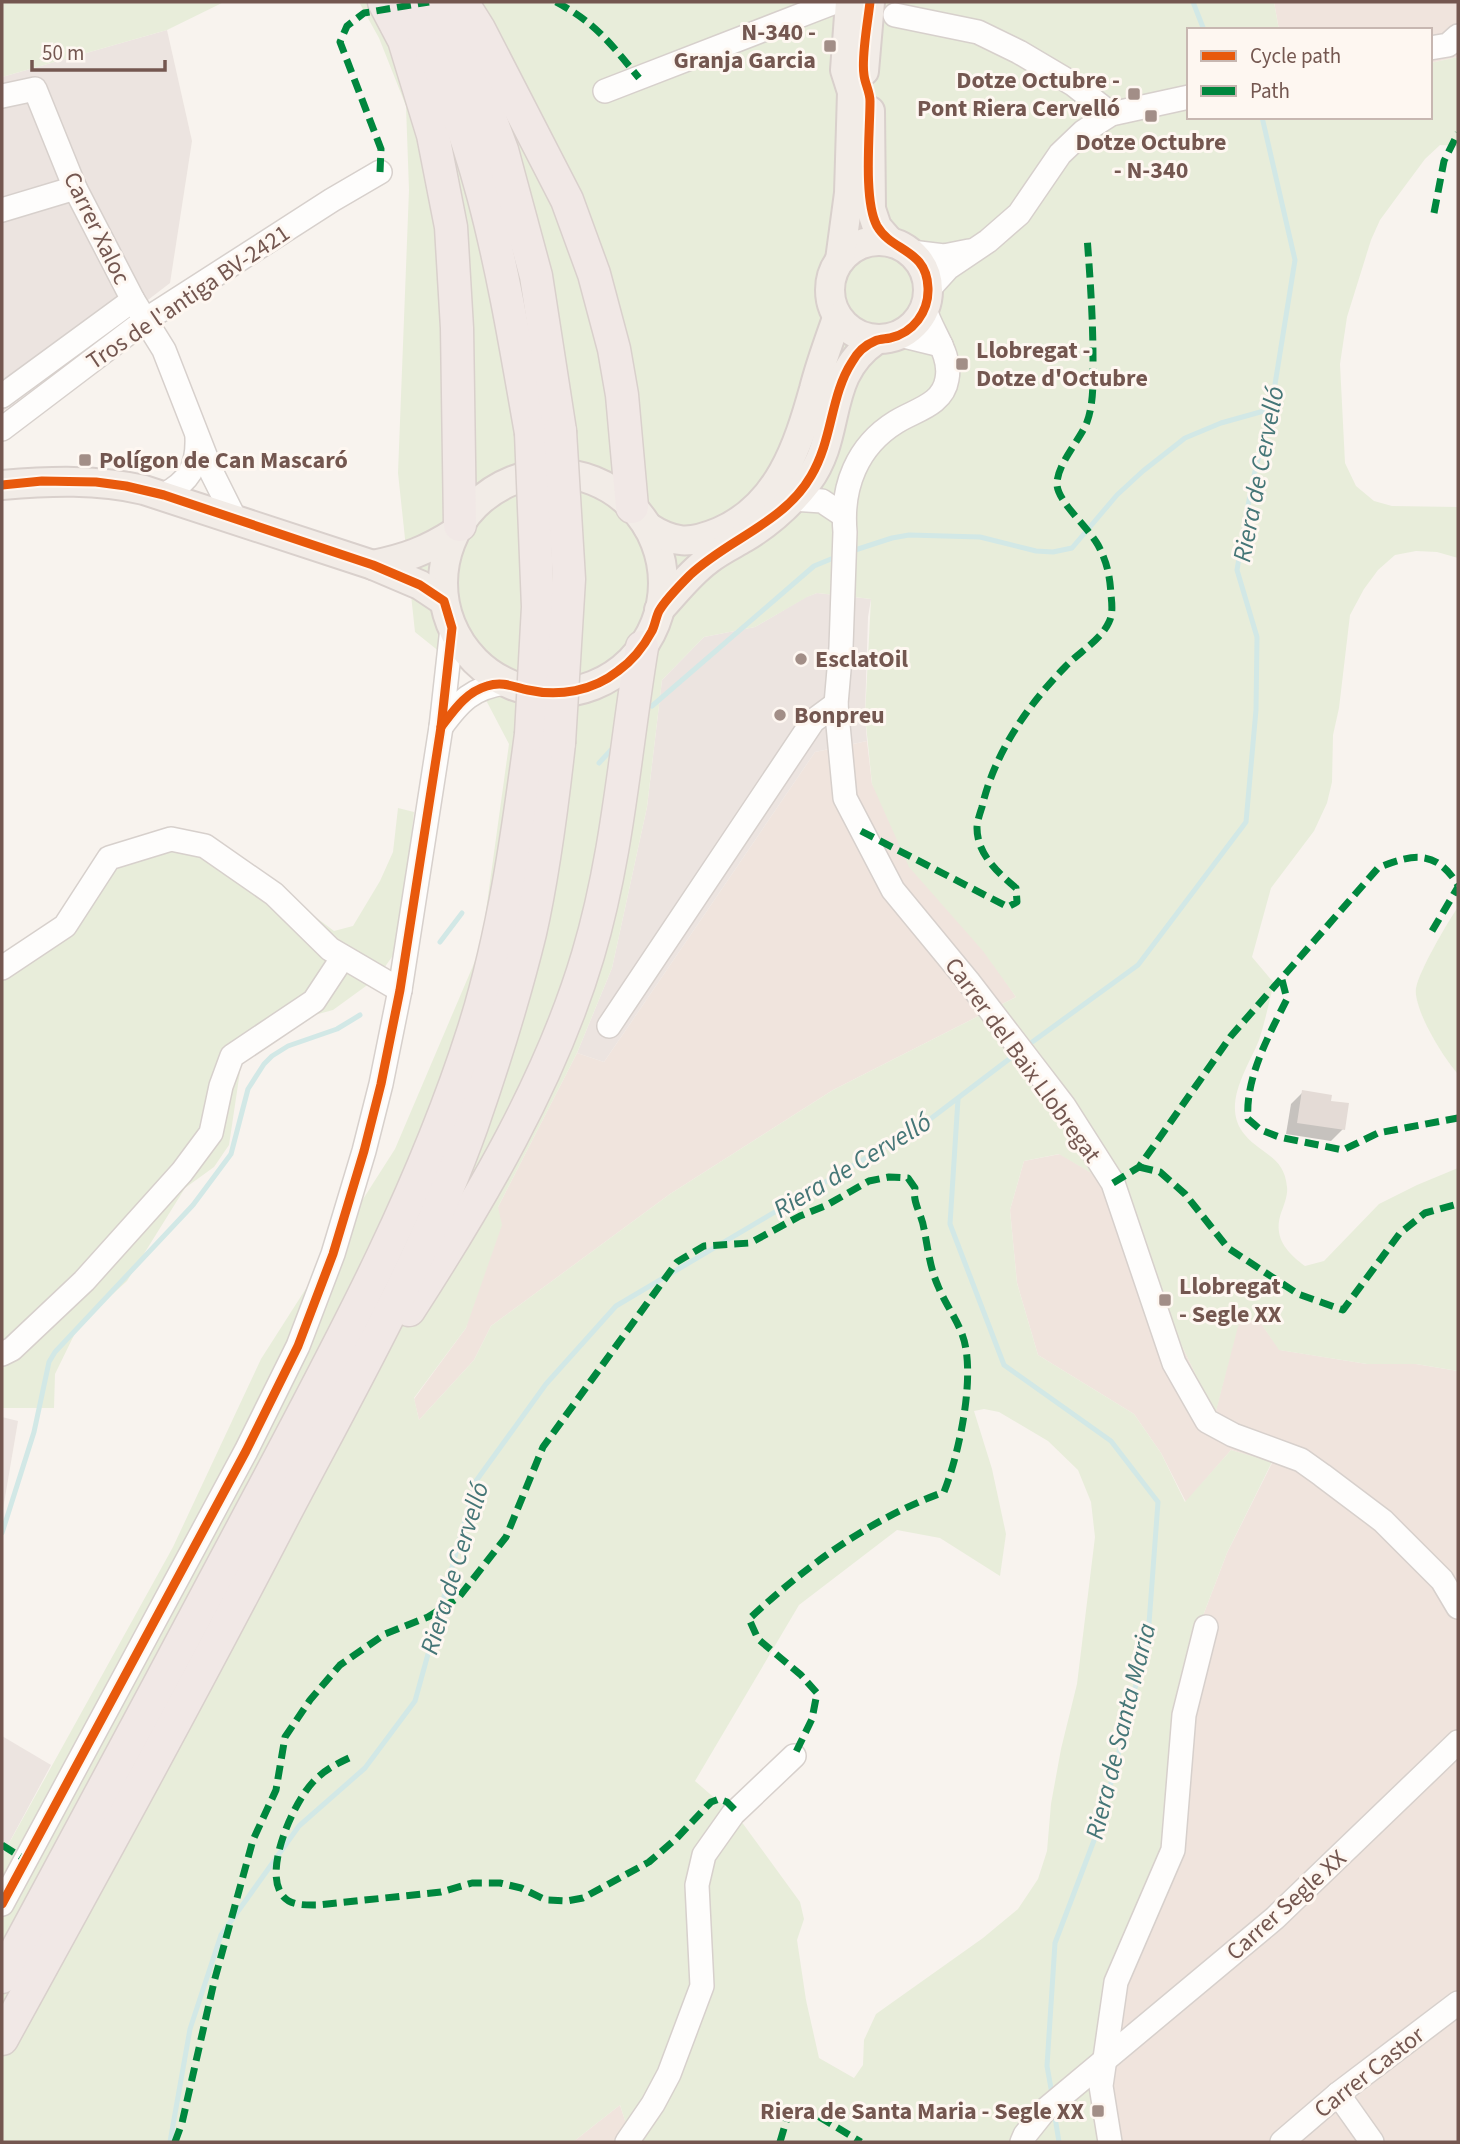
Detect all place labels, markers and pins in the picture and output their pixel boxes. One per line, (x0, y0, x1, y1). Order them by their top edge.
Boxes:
place label: N-340 - Granja Garcia (674, 15, 816, 78)
marker: N-340 - Granja Garcia (822, 38, 838, 54)
place label: Dotze Octubre - Pont Riera Cervelló (917, 63, 1120, 126)
marker: Dotze Octubre - Pont Riera Cervelló (1126, 86, 1142, 102)
marker: Dotze Octubre - N-340 (1143, 108, 1159, 124)
place label: Dotze Octubre - N-340 (1076, 125, 1226, 188)
place label: Llobregat - Dotze d'Octubre (976, 333, 1148, 396)
marker: Llobregat - Dotze d'Octubre (954, 356, 970, 372)
place label: Polígon de Can Mascaró (99, 443, 348, 478)
marker: Polígon de Can Mascaró (77, 452, 93, 468)
place label: EsclatOil (815, 642, 908, 677)
marker: EsclatOil (793, 651, 809, 667)
place label: Bonpreu (794, 698, 885, 733)
marker: Bonpreu (772, 707, 788, 723)
place label: Llobregat - Segle XX (1179, 1269, 1282, 1332)
marker: Llobregat - Segle XX (1157, 1292, 1173, 1308)
place label: Riera de Santa Maria - Segle XX (760, 2094, 1084, 2129)
marker: Riera de Santa Maria - Segle XX (1090, 2103, 1106, 2119)

